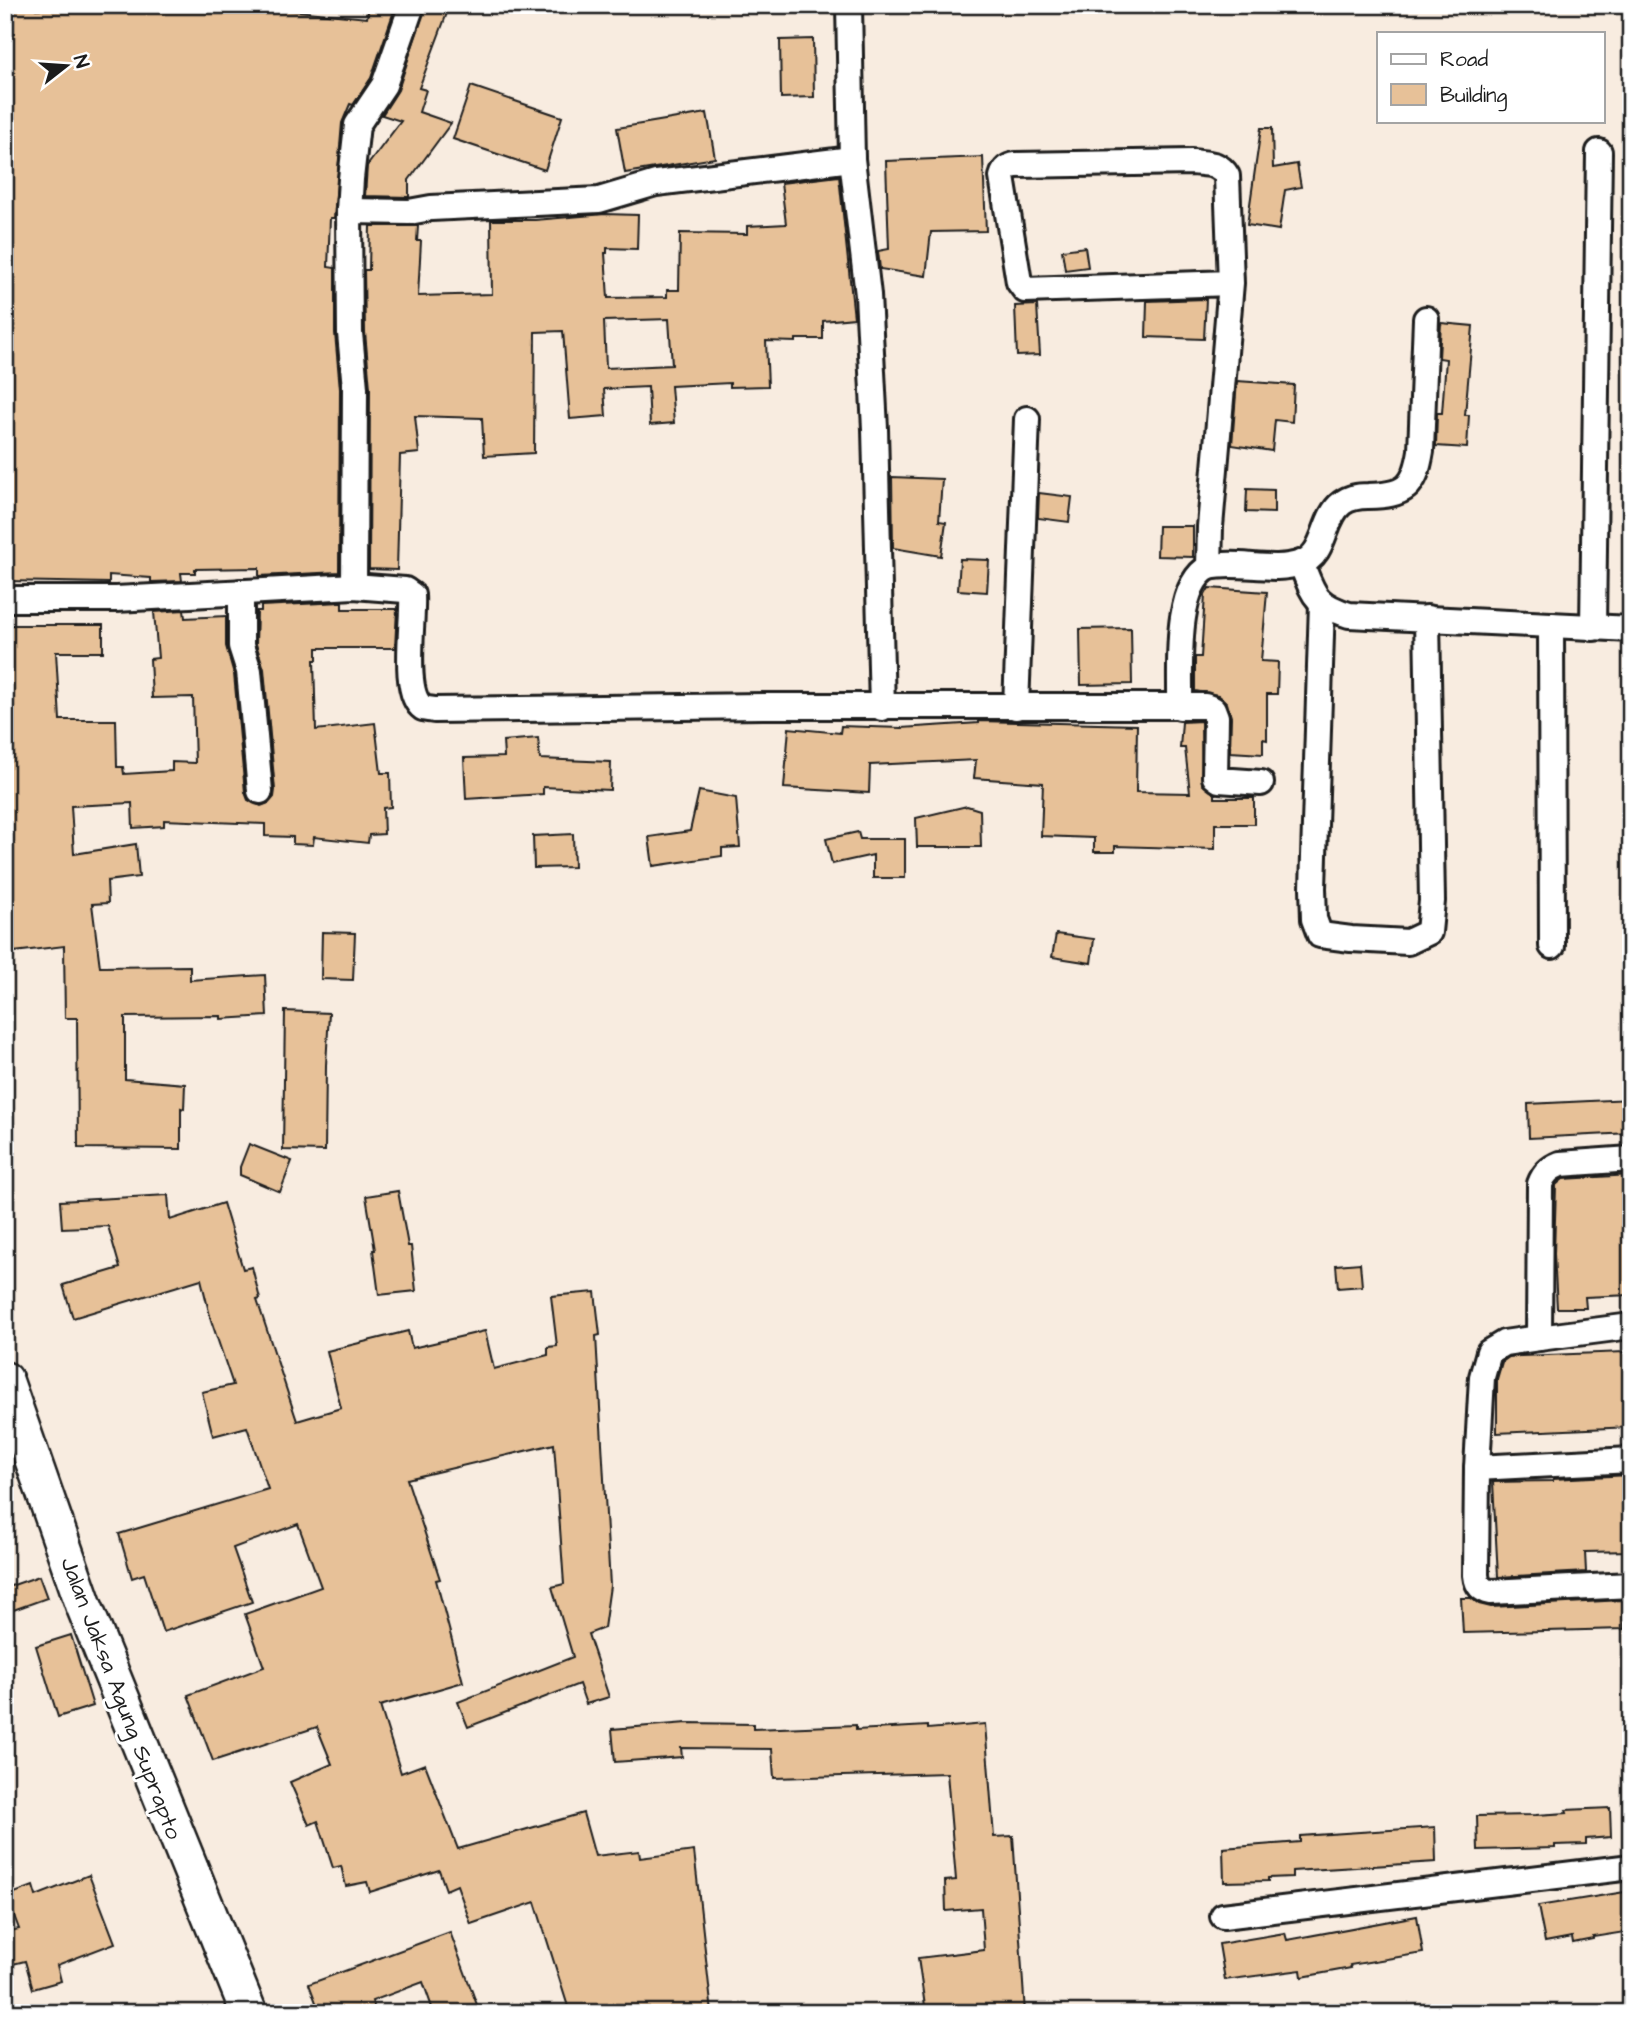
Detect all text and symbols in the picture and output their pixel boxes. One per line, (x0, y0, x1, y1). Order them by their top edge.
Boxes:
north arrow (32, 32, 102, 102)
legend (1377, 32, 1604, 122)
text: Road (1440, 45, 1488, 74)
text: N (66, 52, 95, 71)
text: Building (1440, 81, 1508, 112)
street label: Jalan Jaksa Agung Suprapto (51, 1553, 190, 1844)

